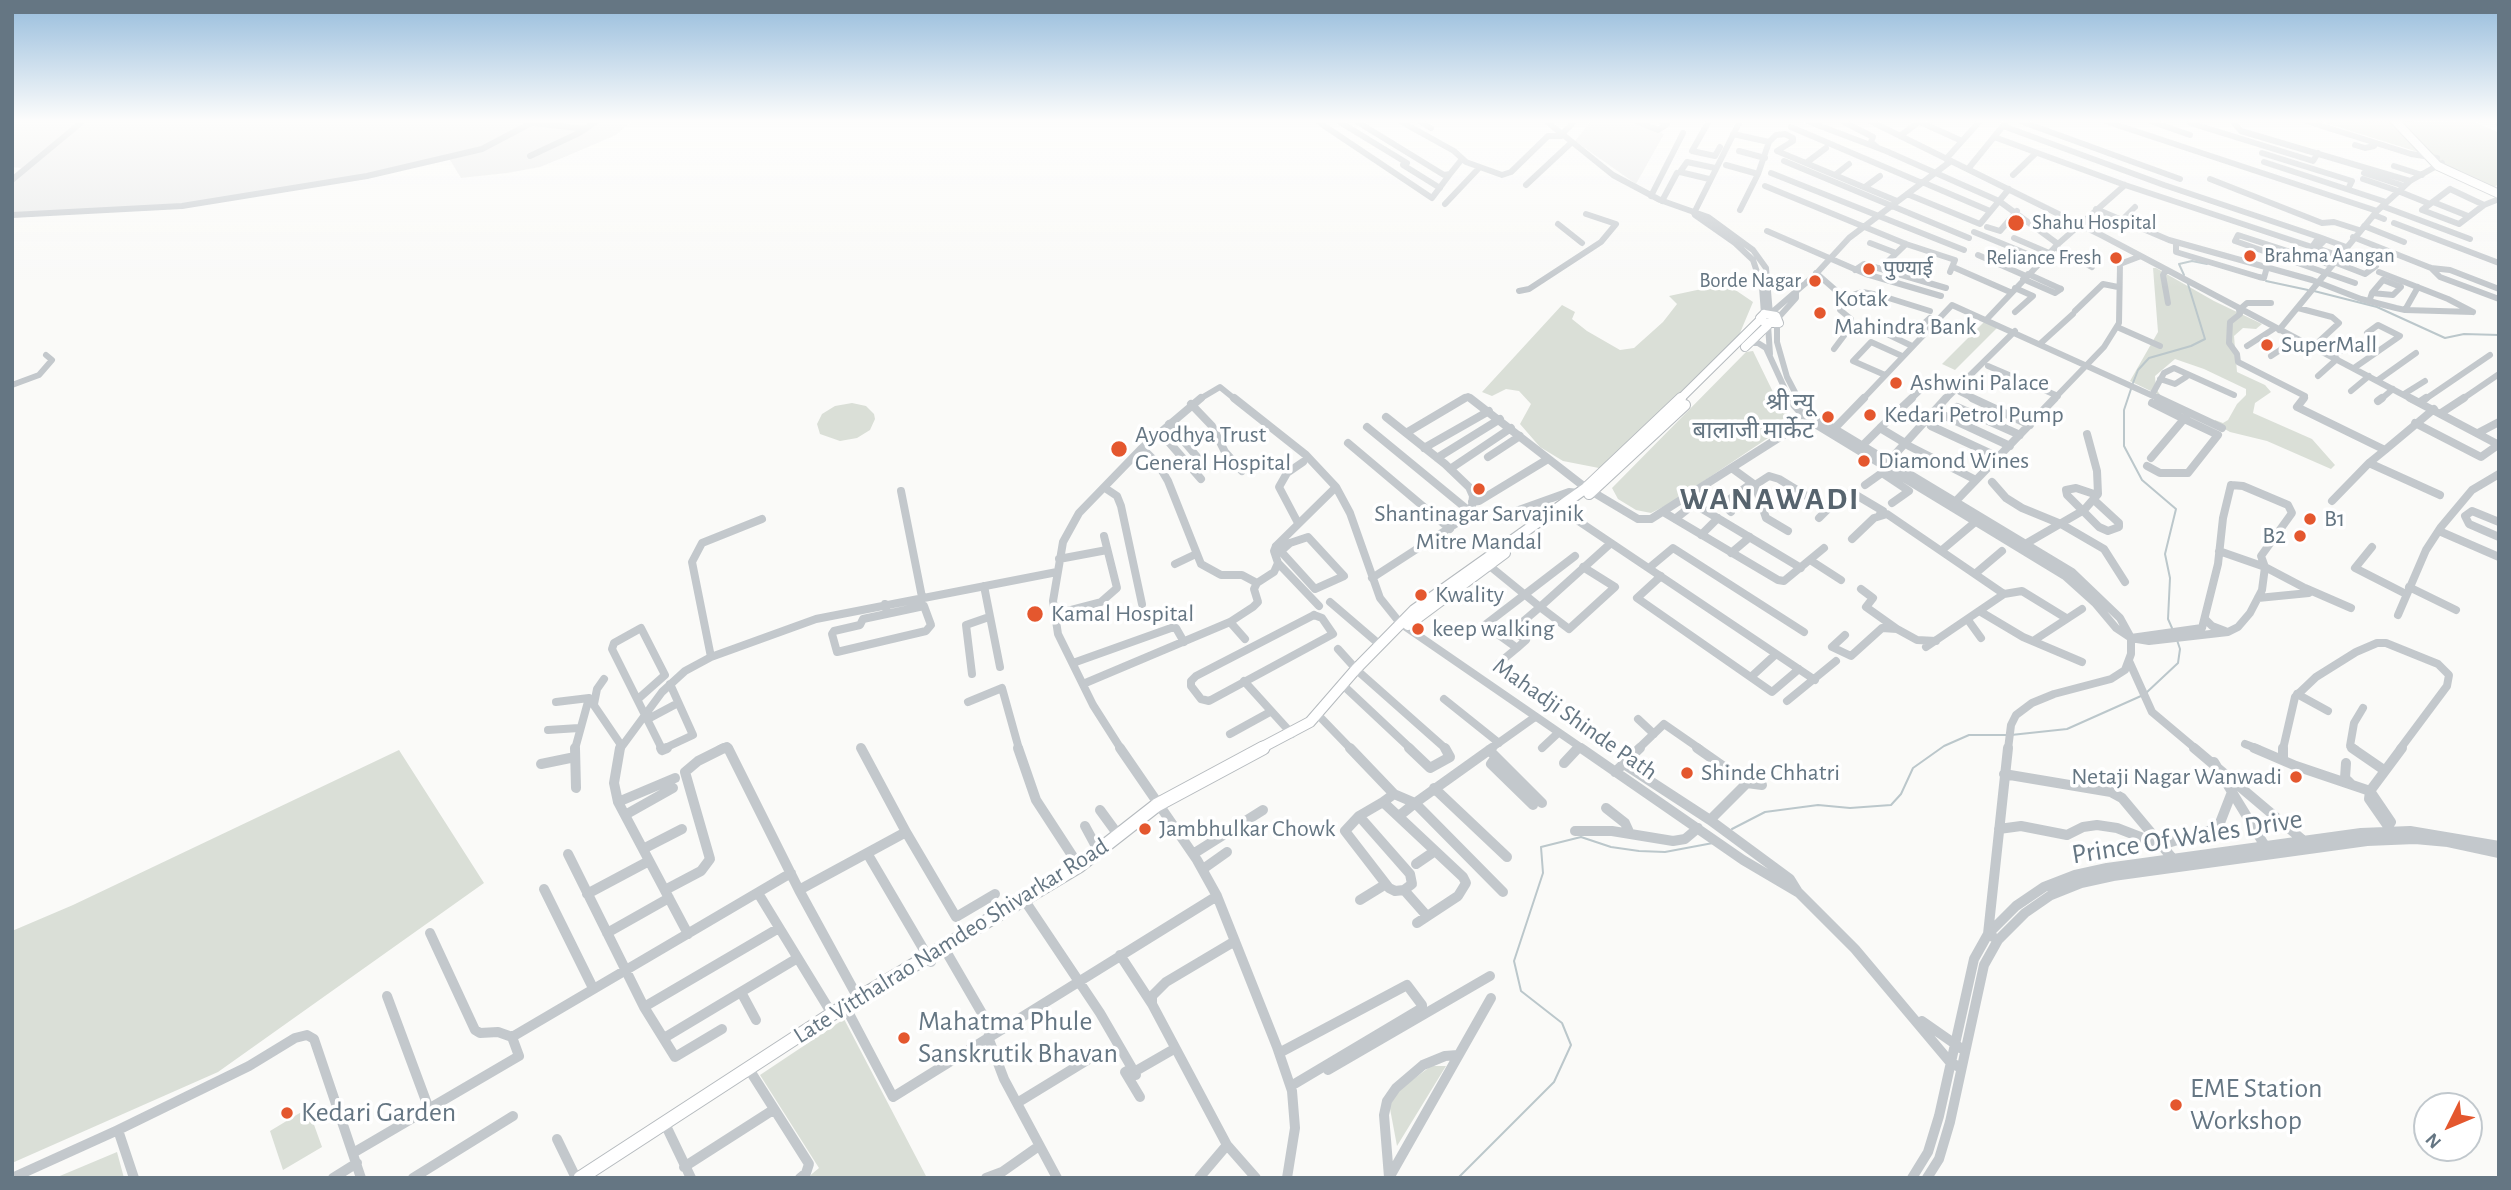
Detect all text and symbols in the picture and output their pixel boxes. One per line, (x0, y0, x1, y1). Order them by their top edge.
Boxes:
place label: Shahu Hospital (2032, 210, 2157, 236)
marker: Shahu Hospital (2006, 213, 2026, 233)
place label: Brahma Aangan (2264, 243, 2395, 269)
place label: Reliance Fresh (1986, 245, 2102, 271)
marker: Brahma Aangan (2242, 248, 2258, 264)
marker: Reliance Fresh (2108, 250, 2124, 266)
place label: पुण्याई (1883, 256, 1933, 282)
marker: पुण्याई (1861, 261, 1877, 277)
place label: Borde Nagar (1699, 268, 1801, 294)
marker: Borde Nagar (1807, 273, 1823, 289)
place label: Kotak Mahindra Bank (1834, 285, 1977, 341)
marker: Kotak Mahindra Bank (1812, 305, 1828, 321)
place label: SuperMall (2281, 331, 2377, 359)
marker: SuperMall (2259, 337, 2275, 353)
place label: Ashwini Palace (1910, 369, 2049, 397)
marker: Ashwini Palace (1888, 375, 1904, 391)
place label: श्री न्यू बालाजी मार्केट (1693, 389, 1814, 445)
place label: Kedari Petrol Pump (1884, 401, 2064, 429)
marker: Kedari Petrol Pump (1862, 407, 1878, 423)
marker: श्री न्यू बालाजी मार्केट (1820, 409, 1836, 425)
place label: Ayodhya Trust General Hospital (1135, 421, 1291, 477)
marker: Ayodhya Trust General Hospital (1109, 439, 1129, 459)
place label: Diamond Wines (1878, 447, 2029, 475)
marker: Diamond Wines (1856, 453, 1872, 469)
district label: WANAWADI (1681, 480, 1859, 518)
marker: Shantinagar Sarvajinik Mitre Mandal (1471, 481, 1487, 497)
place label: Shantinagar Sarvajinik Mitre Mandal (1374, 500, 1584, 556)
place label: B1 (2324, 505, 2345, 533)
marker: B1 (2302, 511, 2318, 527)
place label: B2 (2262, 522, 2286, 550)
marker: B2 (2292, 528, 2308, 544)
place label: Kwality (1435, 581, 1504, 609)
marker: Kwality (1413, 587, 1429, 603)
place label: Kamal Hospital (1051, 600, 1194, 628)
marker: Kamal Hospital (1025, 604, 1045, 624)
place label: keep walking (1432, 615, 1554, 643)
marker: keep walking (1410, 621, 1426, 637)
street label: Mahadji Shinde Path (1487, 652, 1663, 786)
place label: Shinde Chhatri (1701, 759, 1840, 787)
place label: Netaji Nagar Wanwadi (2071, 763, 2282, 791)
marker: Shinde Chhatri (1679, 765, 1695, 781)
marker: Netaji Nagar Wanwadi (2288, 769, 2304, 785)
street label: Prince Of Wales Drive (2069, 802, 2305, 872)
place label: Jambhulkar Chowk (1159, 815, 1336, 843)
marker: Jambhulkar Chowk (1137, 821, 1153, 837)
street label: Late Vitthalrao Namdeo Shivarkar Road (788, 832, 1114, 1050)
place label: Mahatma Phule Sanskrutik Bhavan (918, 1005, 1118, 1071)
marker: Mahatma Phule Sanskrutik Bhavan (896, 1030, 912, 1046)
place label: EME Station Workshop (2190, 1072, 2322, 1138)
north arrow (2413, 1092, 2483, 1162)
place label: Kedari Garden (301, 1096, 456, 1130)
marker: EME Station Workshop (2168, 1097, 2184, 1113)
marker: Kedari Garden (279, 1105, 295, 1121)
text: N (2422, 1129, 2445, 1152)

